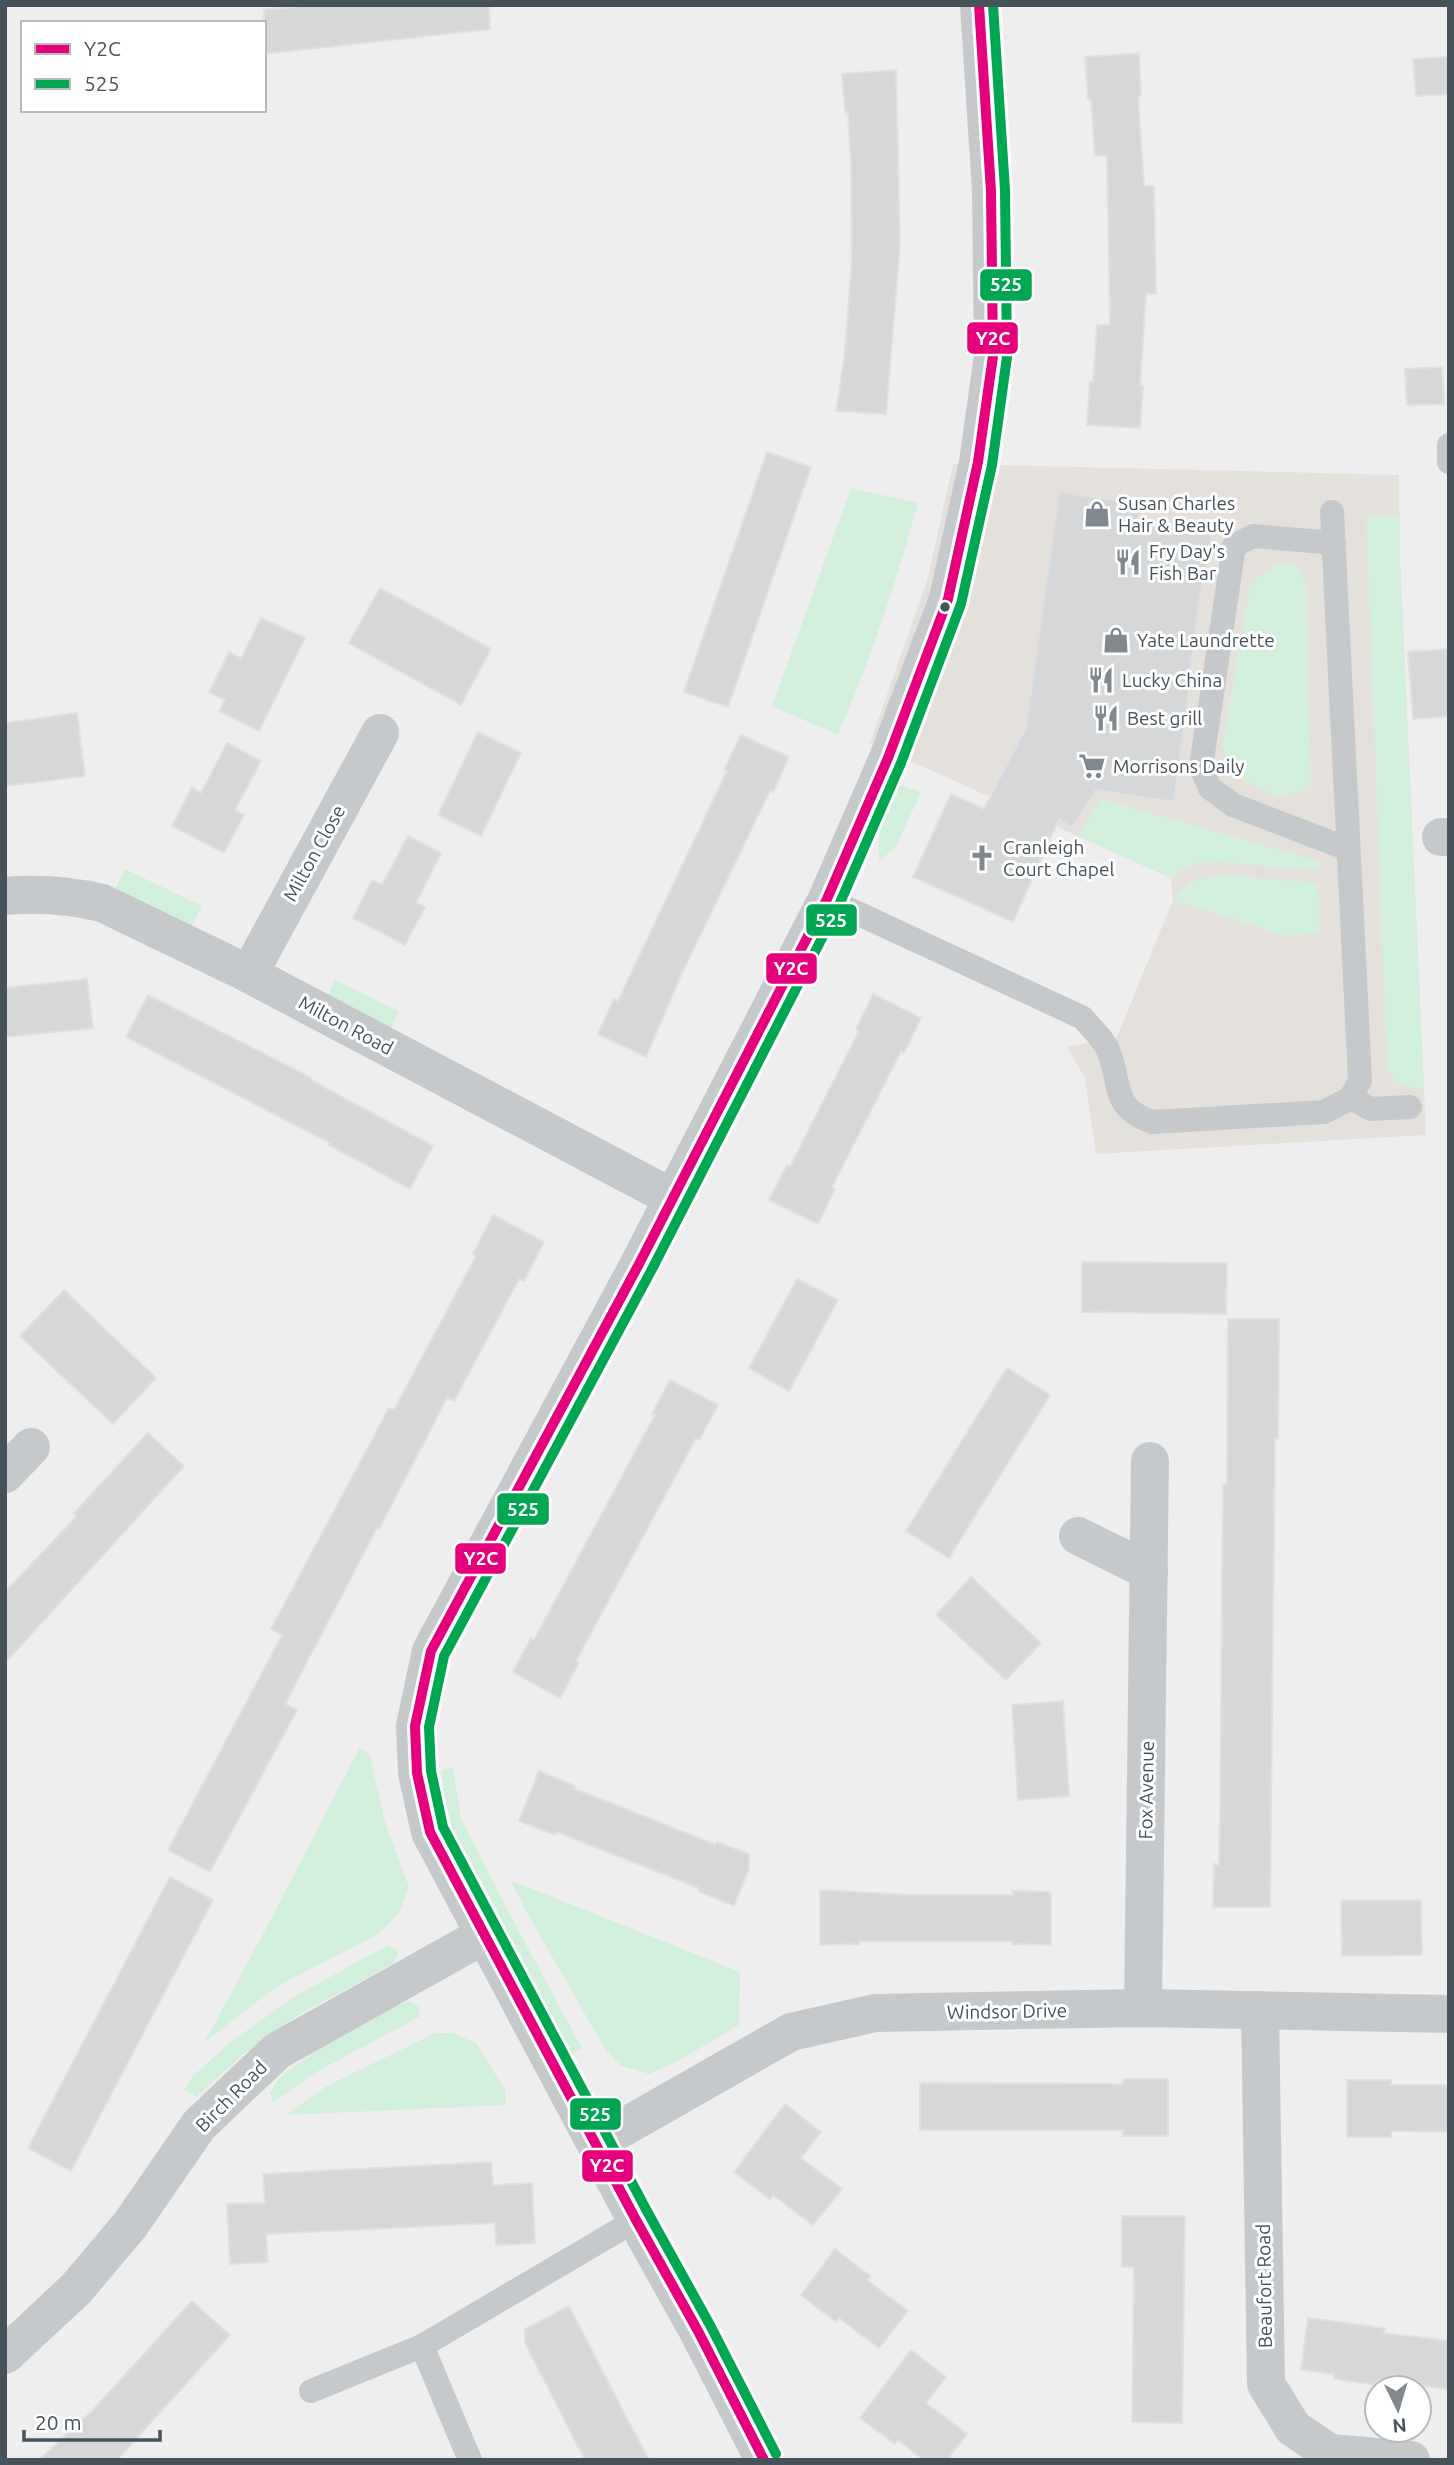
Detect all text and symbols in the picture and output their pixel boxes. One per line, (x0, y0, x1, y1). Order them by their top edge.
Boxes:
legend (21, 21, 266, 112)
text: Y2C (84, 36, 121, 60)
text: 525 (84, 71, 120, 95)
line badge: 525 (979, 268, 1033, 302)
text: 525 (990, 273, 1022, 295)
line badge: Y2C (966, 321, 1019, 355)
text: Y2C (975, 327, 1011, 349)
place label: Susan Charles Hair & Beauty (1118, 492, 1235, 536)
shop icon: Susan Charles Hair & Beauty (1082, 499, 1112, 529)
place label: Fry Day's Fish Bar (1149, 540, 1225, 584)
restaurant icon: Fry Day's Fish Bar (1113, 547, 1143, 577)
unlabelled marker (938, 600, 952, 614)
shop icon: Yate Laundrette (1101, 625, 1131, 655)
place label: Yate Laundrette (1137, 629, 1275, 651)
restaurant icon: Lucky China (1086, 665, 1116, 695)
place label: Lucky China (1122, 669, 1222, 691)
restaurant icon: Best grill (1091, 703, 1121, 733)
place label: Best grill (1127, 707, 1202, 729)
supermarket icon: Morrisons Daily (1077, 751, 1107, 781)
place label: Morrisons Daily (1113, 755, 1244, 777)
street label: Milton Close (279, 801, 349, 905)
place label: Cranleigh Court Chapel (1003, 836, 1114, 880)
church icon: Cranleigh Court Chapel (967, 843, 997, 873)
line badge: 525 (805, 903, 858, 937)
text: 525 (815, 909, 847, 931)
line badge: Y2C (765, 952, 818, 985)
text: Y2C (773, 957, 809, 979)
street label: Milton Road (295, 991, 397, 1059)
line badge: 525 (496, 1492, 550, 1526)
text: 525 (507, 1498, 539, 1520)
line badge: Y2C (454, 1542, 507, 1575)
text: Y2C (463, 1547, 499, 1569)
street label: Fox Avenue (1134, 1740, 1158, 1840)
street label: Windsor Drive (947, 1999, 1067, 2023)
street label: Birch Road (191, 2056, 271, 2136)
line badge: 525 (569, 2097, 622, 2131)
text: 525 (579, 2103, 611, 2125)
line badge: Y2C (581, 2149, 634, 2183)
text: Y2C (589, 2154, 625, 2176)
street label: Beaufort Road (1252, 2224, 1276, 2348)
north arrow (1363, 2374, 1433, 2444)
scale bar (24, 2398, 161, 2442)
text: 20 m (35, 2410, 82, 2434)
text: N (1391, 2414, 1408, 2438)

